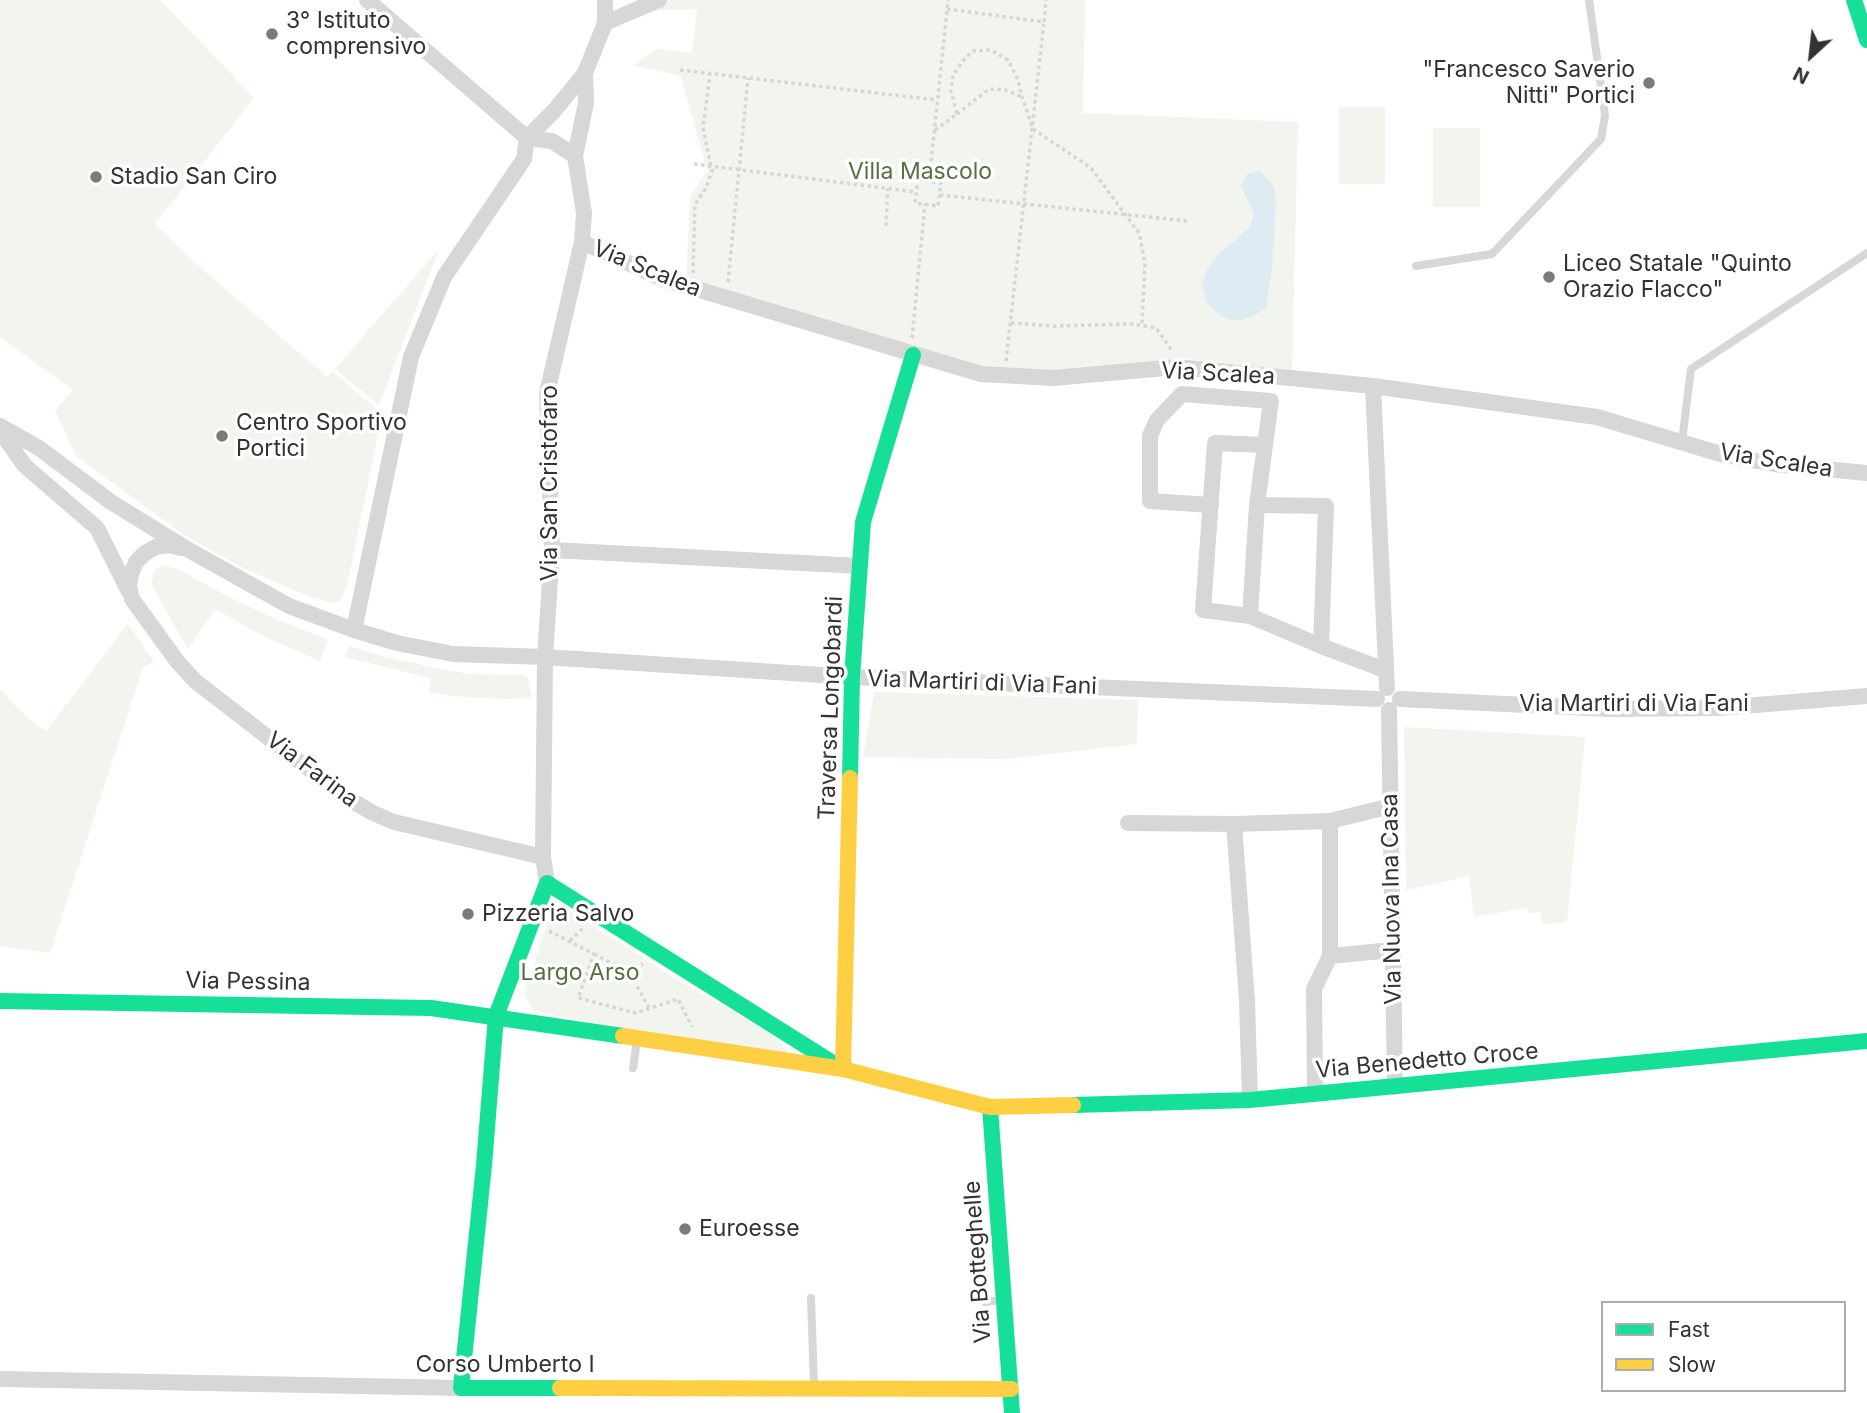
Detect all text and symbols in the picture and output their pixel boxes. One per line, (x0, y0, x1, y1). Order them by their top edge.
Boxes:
place label: 3° Istituto comprensivo (286, 7, 426, 61)
north arrow (1776, 21, 1846, 91)
marker: 3° Istituto comprensivo (264, 26, 280, 42)
place label: "Francesco Saverio Nitti" Portici (1423, 56, 1635, 110)
text: N (1790, 62, 1813, 89)
marker: "Francesco Saverio Nitti" Portici (1641, 75, 1657, 91)
park label: Villa Mascolo (848, 158, 992, 186)
place label: Stadio San Ciro (110, 163, 277, 191)
marker: Stadio San Ciro (88, 169, 104, 185)
street label: Via Scalea (589, 235, 705, 303)
place label: Liceo Statale "Quinto Orazio Flacco" (1563, 250, 1792, 304)
marker: Liceo Statale "Quinto Orazio Flacco" (1541, 269, 1557, 285)
street label: Via Scalea (1160, 357, 1276, 391)
street label: Via San Cristofaro (536, 385, 564, 581)
place label: Centro Sportivo Portici (236, 409, 407, 463)
marker: Centro Sportivo Portici (214, 428, 230, 444)
street label: Via Scalea (1718, 438, 1834, 484)
street label: Traversa Longobardi (813, 595, 849, 821)
street label: Via Martiri di Via Fani (867, 665, 1097, 701)
street label: Via Martiri di Via Fani (1519, 690, 1749, 718)
street label: Via Farina (261, 727, 363, 813)
street label: Via Nuova Ina Casa (1376, 793, 1408, 1005)
place label: Pizzeria Salvo (482, 900, 634, 928)
marker: Pizzeria Salvo (460, 906, 476, 922)
park label: Largo Arso (520, 959, 640, 987)
street label: Via Pessina (185, 967, 311, 997)
street label: Via Benedetto Croce (1314, 1038, 1540, 1084)
street label: Via Botteghelle (959, 1180, 997, 1344)
place label: Euroesse (699, 1215, 800, 1243)
marker: Euroesse (677, 1221, 693, 1237)
legend (1601, 1301, 1846, 1392)
text: Fast (1668, 1317, 1710, 1342)
street label: Corso Umberto I (415, 1351, 595, 1379)
text: Slow (1668, 1352, 1716, 1377)

